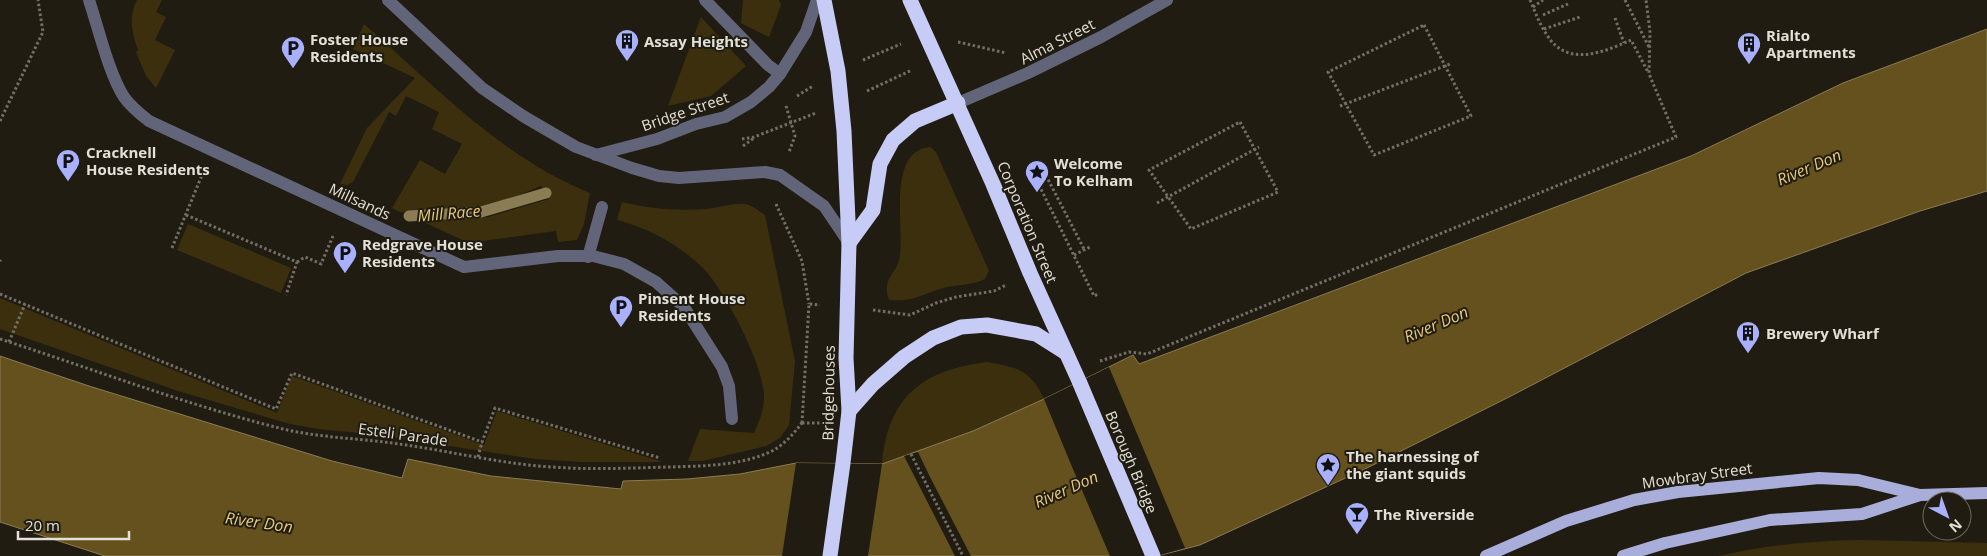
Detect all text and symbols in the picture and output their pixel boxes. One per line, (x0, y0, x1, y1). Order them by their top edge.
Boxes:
street label: Alma Street (1016, 14, 1098, 68)
place label: Rialto Apartments (1766, 25, 1856, 62)
building icon: Assay Heights (614, 28, 640, 62)
place label: Foster House Residents (310, 29, 408, 66)
place label: Assay Heights (644, 31, 748, 51)
building icon: Rialto Apartments (1736, 31, 1762, 65)
parking icon: Foster House Residents (280, 35, 306, 69)
street label: Bridge Street (639, 87, 731, 135)
place label: Cracknell House Residents (86, 142, 210, 179)
water label: River Don (1773, 144, 1845, 190)
parking icon: Cracknell House Residents (55, 148, 81, 182)
place label: Welcome To Kelham (1054, 153, 1133, 190)
street label: Corporation Street (993, 158, 1063, 286)
place icon: Welcome To Kelham (1024, 159, 1050, 193)
street label: Millsands (326, 178, 394, 224)
water label: Mill Race (417, 199, 481, 227)
place label: Redgrave House Residents (362, 234, 483, 271)
parking icon: Redgrave House Residents (332, 240, 358, 274)
place label: Pinsent House Residents (638, 288, 746, 325)
parking icon: Pinsent House Residents (608, 294, 634, 328)
water label: River Don (1400, 301, 1472, 347)
building icon: Brewery Wharf (1735, 320, 1761, 354)
place label: Brewery Wharf (1766, 323, 1880, 343)
street label: Bridgehouses (817, 345, 839, 441)
street label: Borough Bridge (1101, 408, 1163, 516)
street label: Esteli Parade (357, 418, 449, 450)
place label: The harnessing of the giant squids (1346, 446, 1480, 483)
place icon: The harnessing of the giant squids (1315, 452, 1341, 486)
street label: Mowbray Street (1641, 457, 1753, 493)
water label: River Don (1031, 465, 1101, 513)
north arrow (1922, 491, 1972, 541)
bar icon: The Riverside (1344, 501, 1370, 535)
place label: The Riverside (1374, 504, 1475, 524)
water label: River Don (224, 506, 294, 538)
scale bar (18, 508, 129, 540)
text: 20 m (25, 515, 60, 535)
text: N (1945, 515, 1966, 537)

